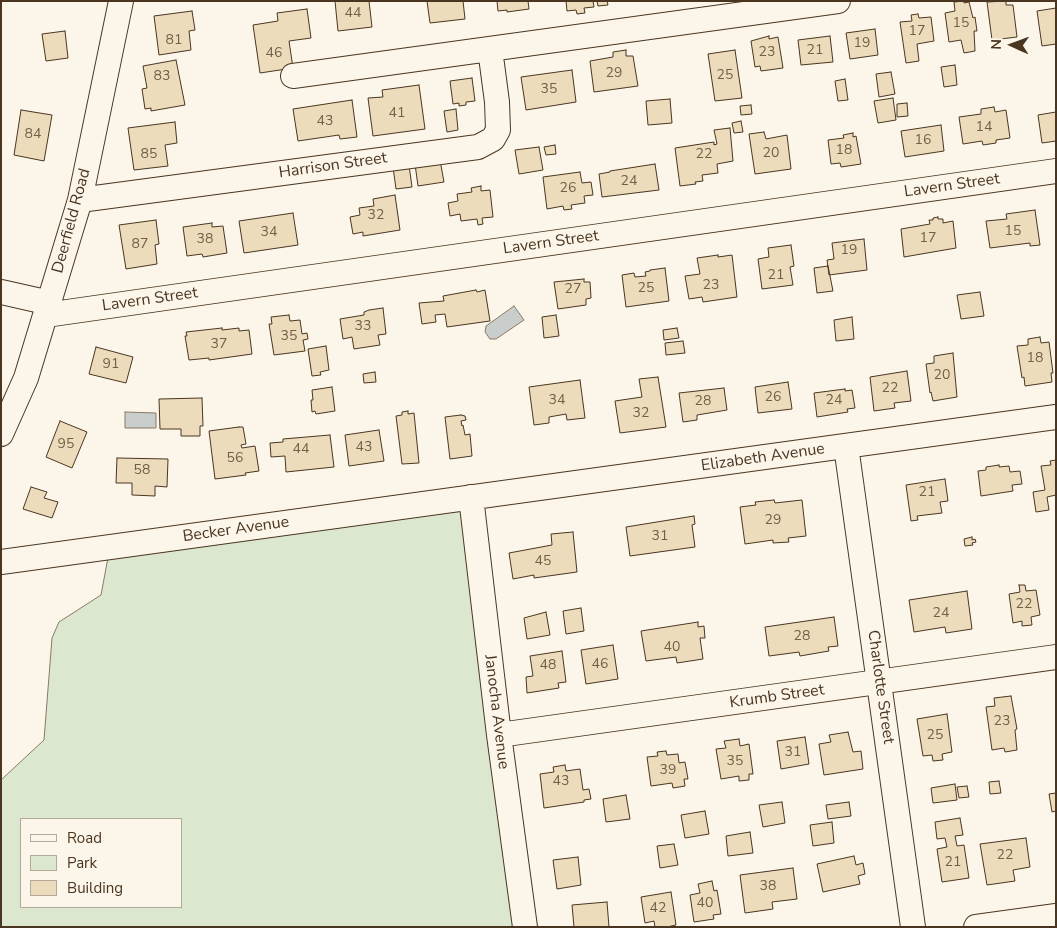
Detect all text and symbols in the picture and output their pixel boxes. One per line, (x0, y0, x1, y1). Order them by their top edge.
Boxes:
house number: 44 (345, 6, 361, 22)
house number: 15 (953, 16, 969, 32)
north arrow (987, 20, 1037, 70)
house number: 17 (909, 24, 925, 40)
house number: 81 (166, 33, 182, 49)
house number: 19 (854, 36, 870, 52)
text: N (987, 39, 1006, 50)
house number: 21 (807, 43, 823, 59)
house number: 23 (759, 45, 775, 61)
house number: 46 (266, 46, 282, 62)
house number: 29 (606, 66, 622, 82)
house number: 25 (717, 68, 733, 84)
house number: 83 (154, 69, 170, 85)
house number: 35 (541, 82, 557, 98)
house number: 41 (389, 106, 405, 122)
house number: 43 (317, 114, 333, 130)
house number: 14 (976, 120, 992, 136)
house number: 84 (25, 127, 41, 143)
house number: 16 (915, 133, 931, 149)
house number: 18 (836, 143, 852, 159)
house number: 20 (763, 146, 779, 162)
house number: 85 (141, 147, 157, 163)
house number: 22 (696, 147, 712, 163)
street label: Harrison Street (278, 149, 388, 183)
street label: Deerfield Road (49, 166, 95, 276)
street label: Lavern Street (903, 170, 1001, 202)
house number: 24 (621, 174, 637, 190)
house number: 26 (560, 181, 576, 197)
house number: 32 (368, 208, 384, 224)
house number: 15 (1005, 224, 1021, 240)
house number: 34 (261, 225, 277, 241)
street label: Lavern Street (502, 227, 600, 259)
house number: 17 (920, 231, 936, 247)
house number: 38 (197, 232, 213, 248)
house number: 87 (132, 237, 148, 253)
house number: 19 (841, 243, 857, 259)
house number: 21 (768, 268, 784, 284)
house number: 23 (703, 278, 719, 294)
house number: 25 (638, 281, 654, 297)
house number: 27 (565, 282, 581, 298)
street label: Lavern Street (101, 284, 199, 316)
house number: 33 (355, 319, 371, 335)
house number: 35 (281, 329, 297, 345)
house number: 37 (211, 337, 227, 353)
house number: 18 (1027, 351, 1043, 367)
house number: 91 (103, 357, 119, 373)
house number: 20 (934, 368, 950, 384)
house number: 22 (882, 381, 898, 397)
house number: 26 (765, 390, 781, 406)
house number: 34 (549, 393, 565, 409)
house number: 24 (826, 393, 842, 409)
house number: 28 (695, 394, 711, 410)
house number: 32 (633, 406, 649, 422)
house number: 95 (58, 437, 74, 453)
house number: 43 (356, 440, 372, 456)
street label: Elizabeth Avenue (700, 440, 826, 476)
house number: 44 (293, 442, 309, 458)
house number: 56 (227, 451, 243, 467)
house number: 58 (134, 463, 150, 479)
house number: 21 (919, 485, 935, 501)
street label: Becker Avenue (182, 513, 290, 547)
house number: 29 (765, 513, 781, 529)
house number: 31 (652, 529, 668, 545)
house number: 45 (535, 554, 551, 570)
house number: 22 (1016, 597, 1032, 613)
house number: 24 (933, 606, 949, 622)
house number: 28 (794, 629, 810, 645)
street label: Charlotte Street (863, 629, 897, 745)
house number: 40 (664, 640, 680, 656)
street label: Janocha Avenue (479, 654, 513, 770)
house number: 46 (592, 657, 608, 673)
house number: 48 (540, 658, 556, 674)
street label: Krumb Street (728, 681, 826, 713)
house number: 23 (994, 714, 1010, 730)
house number: 25 (927, 728, 943, 744)
house number: 31 (785, 745, 801, 761)
house number: 35 (727, 754, 743, 770)
house number: 39 (660, 763, 676, 779)
house number: 43 (553, 774, 569, 790)
legend (20, 818, 182, 908)
text: Road (67, 828, 102, 848)
house number: 22 (997, 848, 1013, 864)
text: Park (67, 853, 97, 873)
house number: 21 (945, 855, 961, 871)
text: Building (67, 878, 123, 898)
house number: 38 (760, 879, 776, 895)
house number: 40 (697, 896, 713, 912)
house number: 42 (650, 901, 666, 917)

